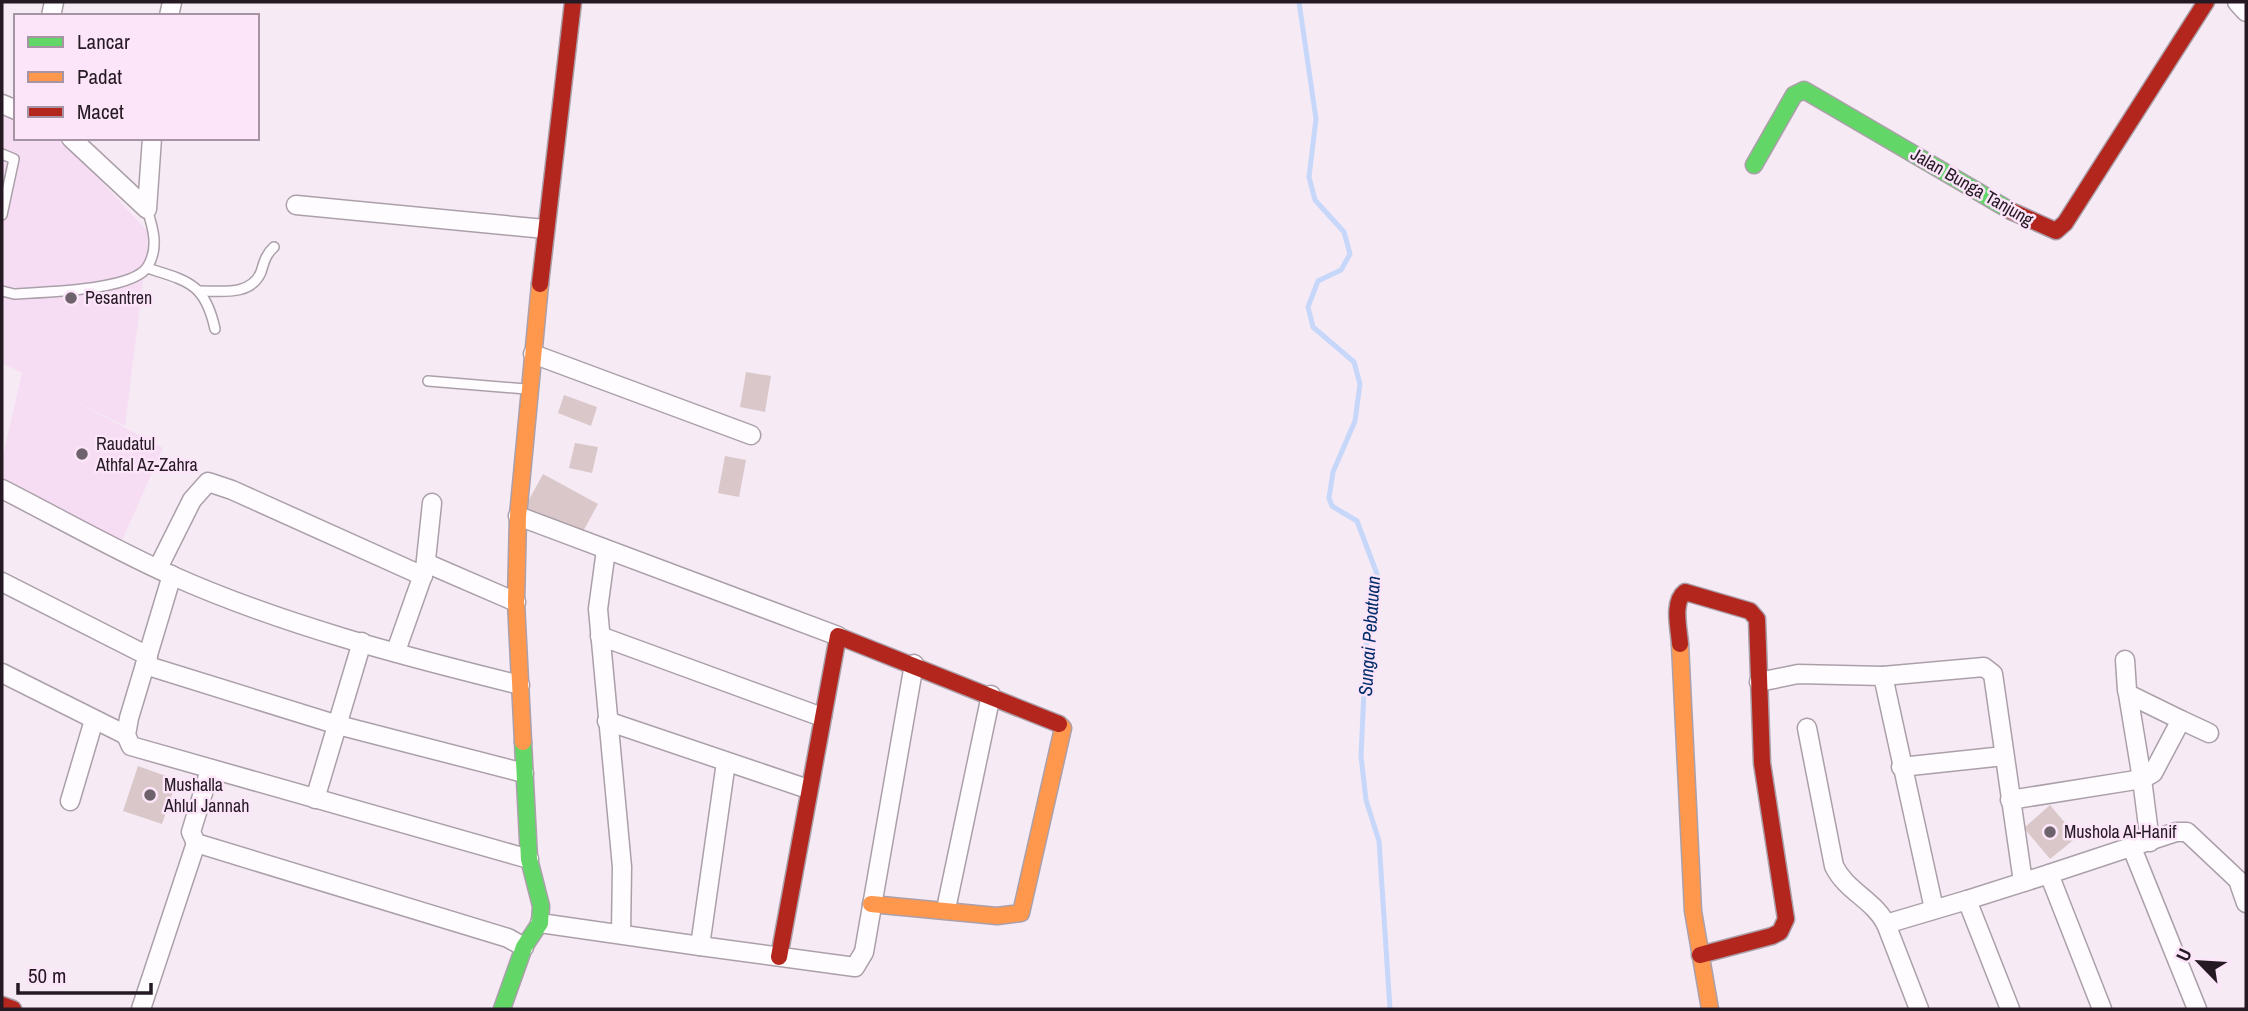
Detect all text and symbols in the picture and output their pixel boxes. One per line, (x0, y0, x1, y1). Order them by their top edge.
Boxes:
legend (14, 14, 259, 140)
text: Lancar (77, 27, 130, 56)
text: Padat (77, 62, 122, 91)
text: Macet (77, 97, 124, 126)
street label: Jalan Bunga Tanjung (1906, 141, 2039, 232)
place label: Pesantren (85, 285, 152, 310)
marker: Pesantren (63, 290, 79, 306)
place label: Raudatul Athfal Az-Zahra (95, 431, 198, 477)
marker: Raudatul Athfal Az-Zahra (74, 446, 90, 462)
water label: Sungai Pebatuan (1352, 575, 1386, 697)
place label: Mushalla Ahlul Jannah (163, 772, 249, 818)
marker: Mushalla Ahlul Jannah (142, 787, 158, 803)
place label: Mushola Al-Hanif (2064, 819, 2177, 844)
marker: Mushola Al-Hanif (2042, 824, 2058, 840)
north arrow (2164, 927, 2234, 997)
text: U (2169, 944, 2198, 965)
scale bar (18, 951, 150, 995)
text: 50 m (28, 961, 66, 990)

